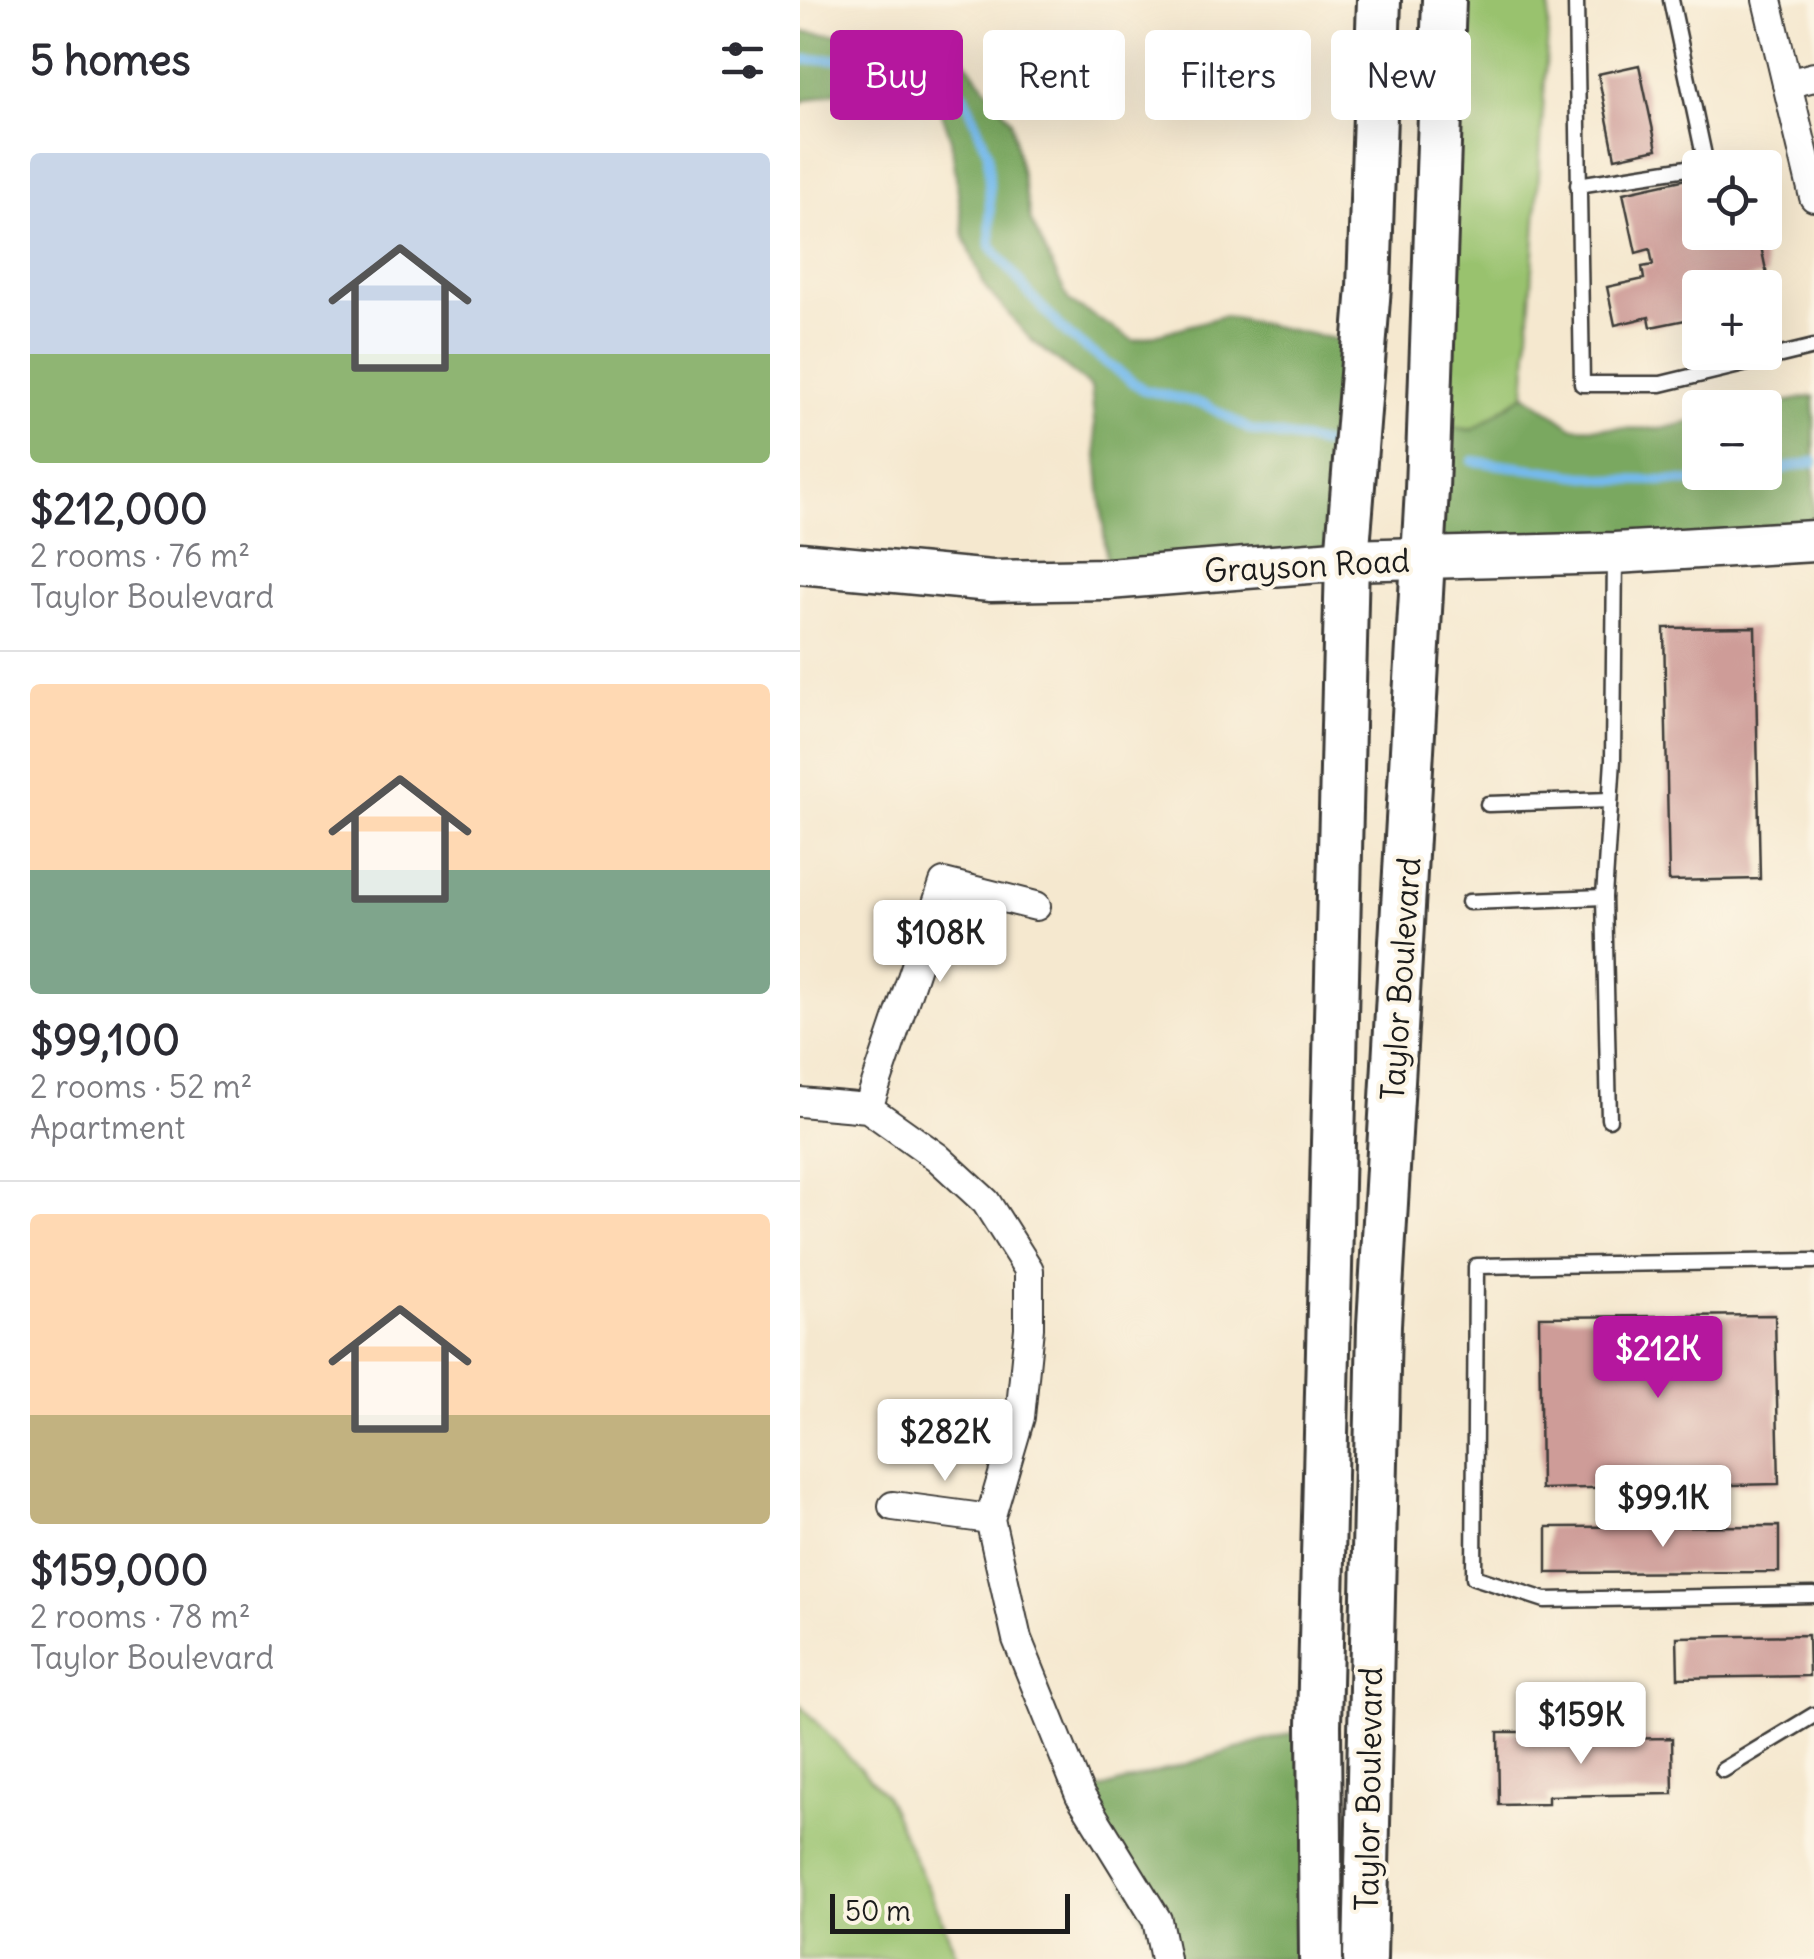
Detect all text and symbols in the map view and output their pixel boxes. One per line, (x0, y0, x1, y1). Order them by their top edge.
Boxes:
chip: Buy (830, 30, 963, 120)
chip: Rent (983, 30, 1125, 120)
chip: Filters (1145, 30, 1311, 120)
chip: New (1331, 30, 1471, 120)
icon: filters (715, 33, 770, 88)
text: 5 homes (30, 34, 191, 86)
map controls (1682, 150, 1782, 490)
button: locate (1682, 150, 1782, 250)
icon: home (310, 218, 490, 398)
button: + (1682, 270, 1782, 370)
button: − (1682, 390, 1782, 490)
text: $212,000 (30, 483, 208, 535)
text: 2 rooms · 76 m² (30, 535, 250, 576)
street label: Grayson Road (1203, 540, 1411, 591)
text: Taylor Boulevard (30, 576, 274, 617)
icon: home (310, 749, 490, 929)
street label: Taylor Boulevard (1372, 856, 1429, 1102)
pin: $108K (870, 900, 1010, 985)
text: $108K (895, 912, 985, 953)
text: $99,100 (30, 1014, 180, 1066)
text: 2 rooms · 52 m² (30, 1066, 252, 1107)
text: Apartment (30, 1107, 185, 1148)
icon: home (310, 1279, 490, 1459)
pin: $212K (1588, 1316, 1728, 1401)
text: $212K (1615, 1328, 1701, 1369)
pin: $282K (875, 1399, 1015, 1484)
text: $282K (899, 1411, 991, 1452)
pin: $99.1K (1582, 1465, 1744, 1550)
text: $99.1K (1617, 1477, 1709, 1518)
text: $159,000 (30, 1544, 208, 1596)
text: 2 rooms · 78 m² (30, 1596, 251, 1637)
text: Taylor Boulevard (30, 1637, 274, 1678)
street label: Taylor Boulevard (1346, 1667, 1391, 1911)
pin: $159K (1511, 1682, 1651, 1767)
text: $159K (1538, 1694, 1624, 1735)
scale bar (830, 1889, 1070, 1934)
text: 50 m (845, 1893, 911, 1929)

